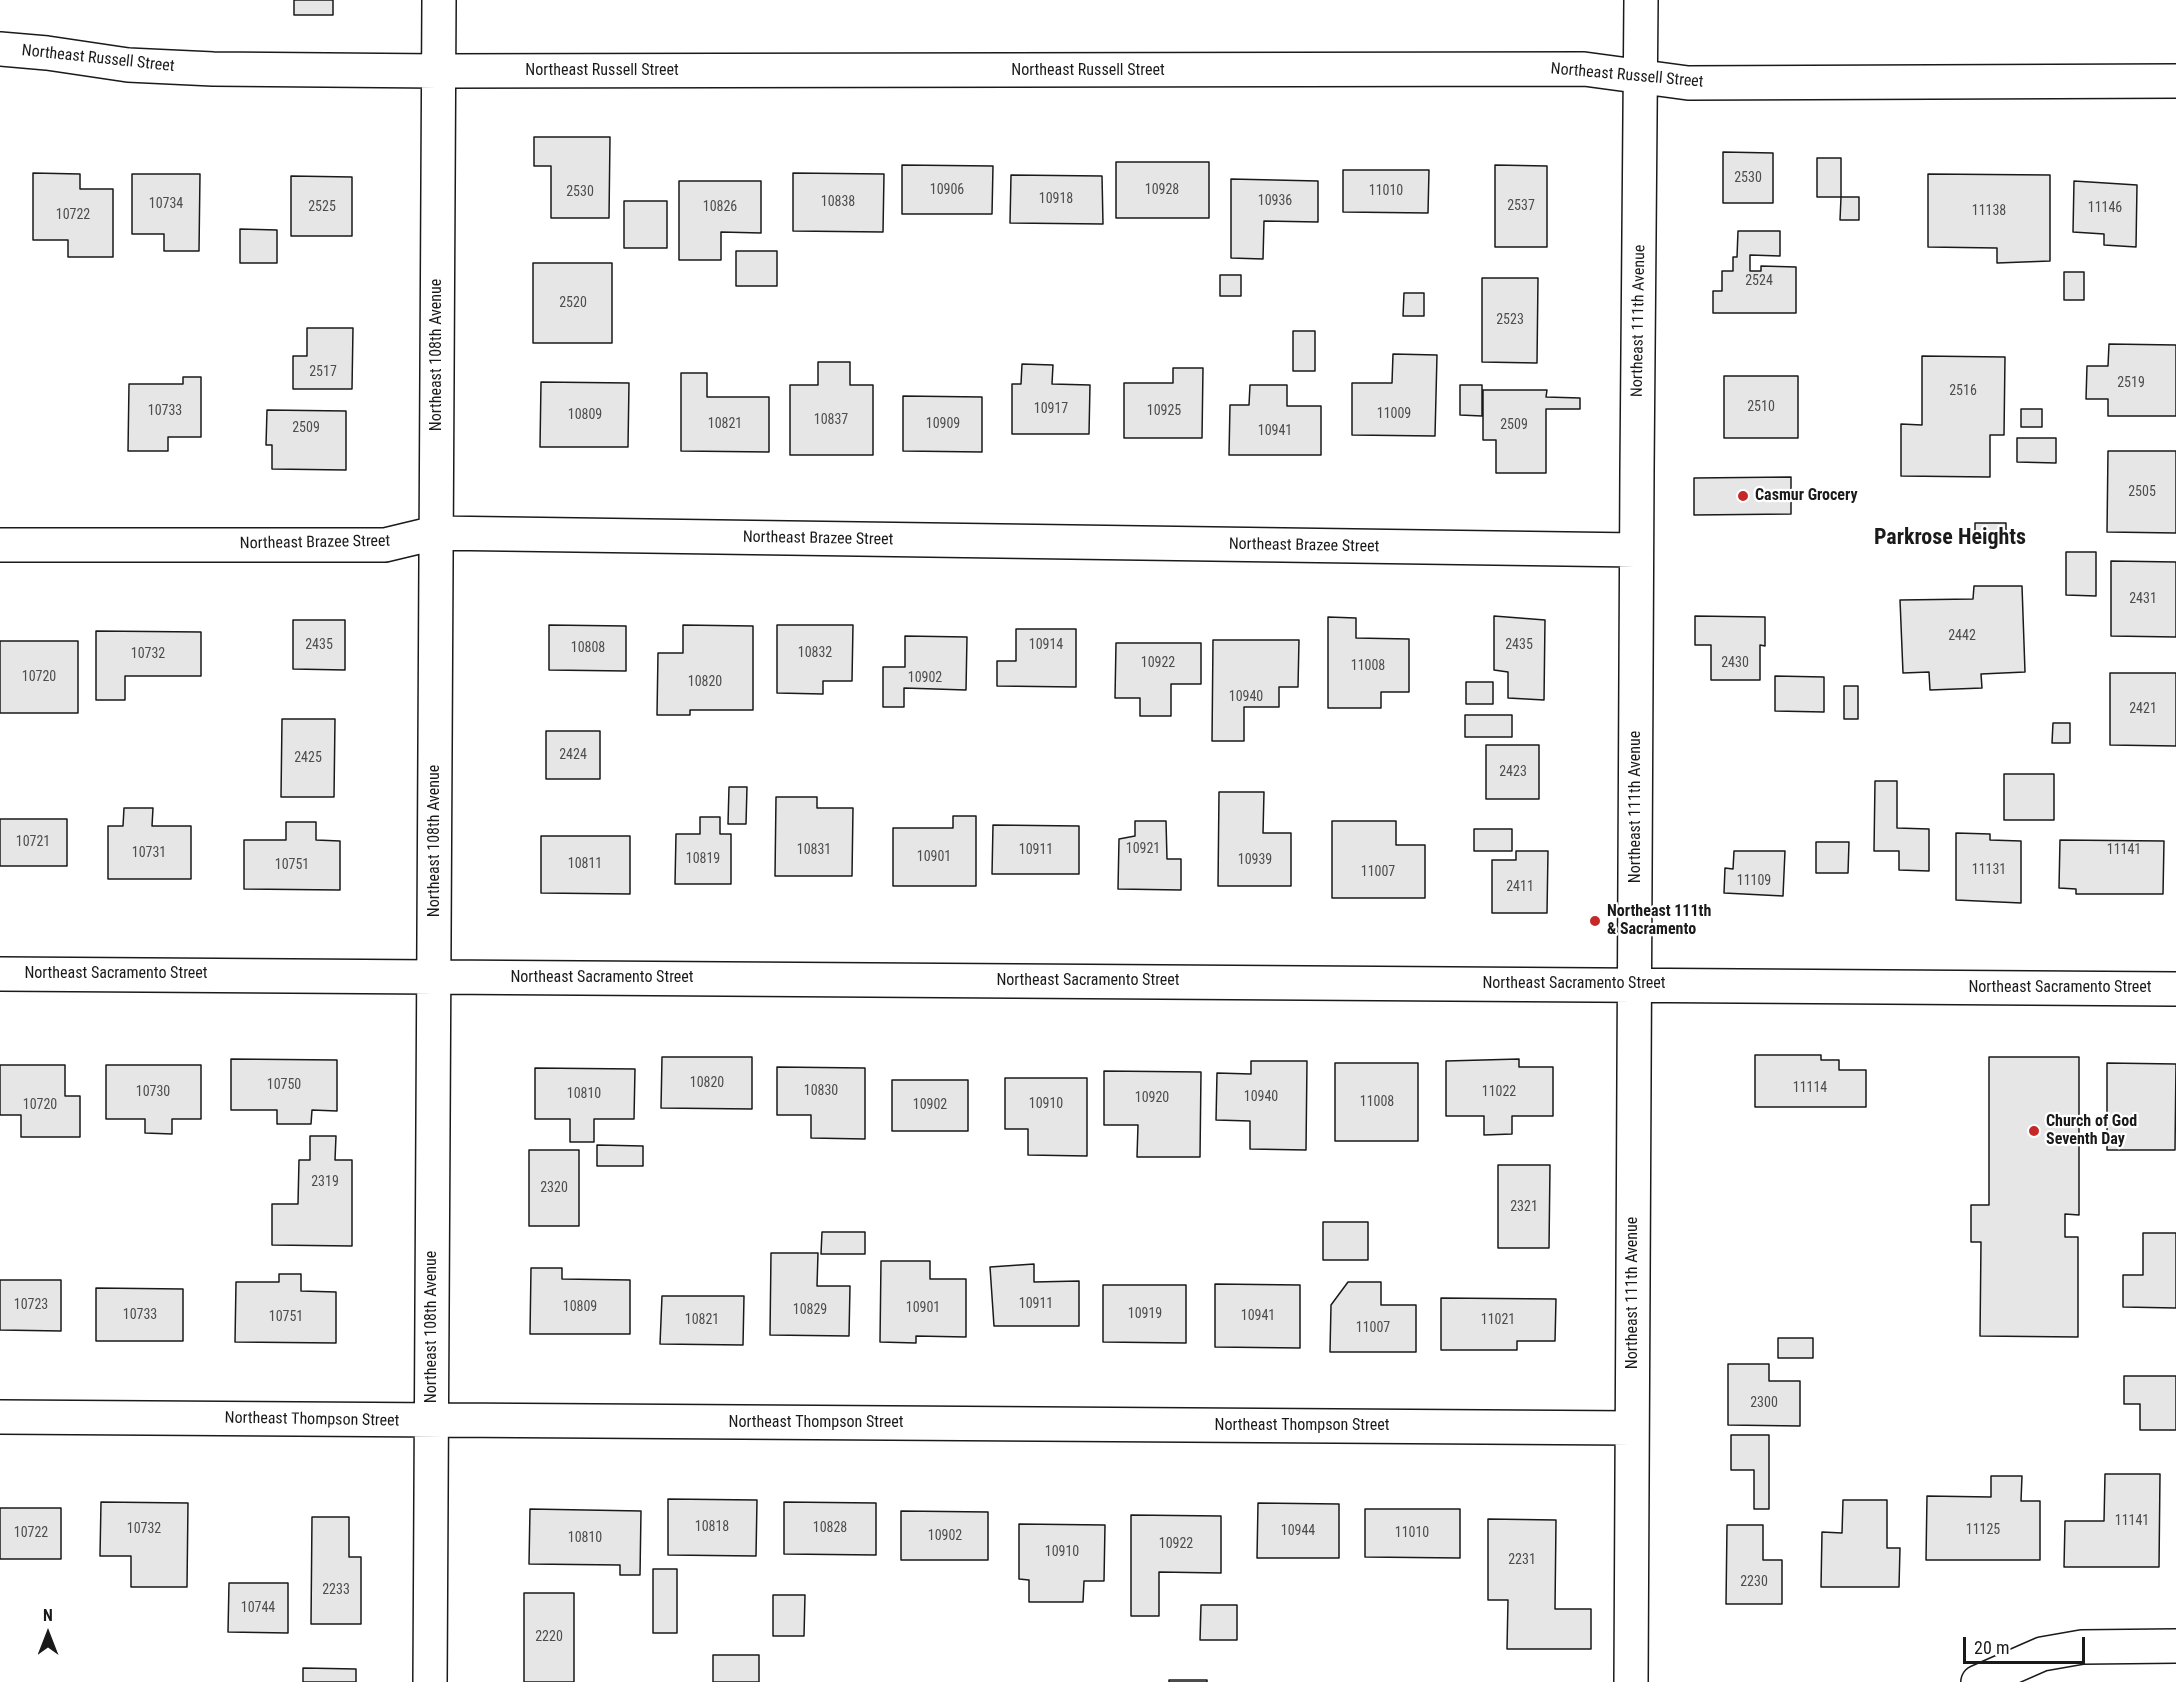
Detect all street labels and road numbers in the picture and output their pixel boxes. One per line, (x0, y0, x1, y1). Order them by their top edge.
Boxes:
street label: Northeast Russell Street (21, 41, 175, 77)
street label: Northeast Russell Street (1550, 60, 1704, 92)
street label: Northeast Russell Street (525, 61, 679, 81)
street label: Northeast Russell Street (1011, 61, 1165, 81)
street label: Northeast 111th Avenue (1628, 245, 1650, 397)
street label: Northeast 108th Avenue (427, 279, 447, 431)
street label: Northeast Brazee Street (743, 528, 893, 550)
street label: Northeast Brazee Street (240, 532, 390, 554)
street label: Northeast Brazee Street (1229, 535, 1379, 557)
street label: Northeast 111th Avenue (1626, 731, 1646, 883)
street label: Northeast 108th Avenue (425, 765, 445, 917)
street label: Northeast Sacramento Street (24, 964, 208, 984)
street label: Northeast Sacramento Street (510, 968, 694, 988)
street label: Northeast Sacramento Street (996, 971, 1180, 991)
street label: Northeast Sacramento Street (1482, 974, 1666, 994)
street label: Northeast Sacramento Street (1968, 978, 2152, 998)
street label: Northeast 111th Avenue (1623, 1217, 1643, 1369)
street label: Northeast 108th Avenue (422, 1251, 442, 1403)
street label: Northeast Thompson Street (224, 1409, 400, 1431)
street label: Northeast Thompson Street (729, 1413, 903, 1433)
street label: Northeast Thompson Street (1215, 1416, 1389, 1436)

